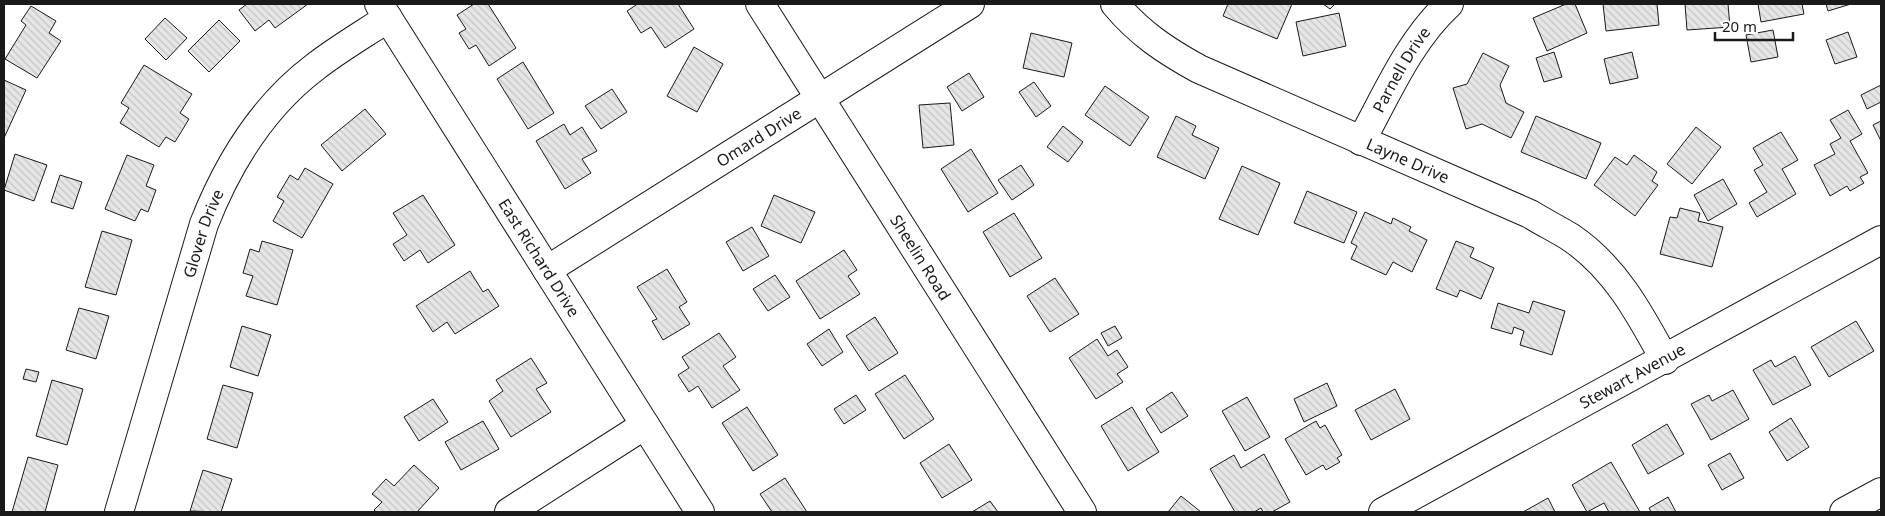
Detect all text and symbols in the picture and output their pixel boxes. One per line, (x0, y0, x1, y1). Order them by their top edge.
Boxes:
scale bar (1715, 10, 1792, 42)
text: 20 m (1722, 16, 1757, 36)
street label: Parnell Drive (1367, 22, 1435, 116)
street label: Omard Drive (712, 102, 805, 172)
street label: Layne Drive (1363, 133, 1453, 188)
street label: Glover Drive (178, 185, 229, 280)
street label: East Richard Drive (494, 194, 585, 321)
street label: Sheelin Road (885, 210, 956, 304)
street label: Stewart Avenue (1575, 338, 1689, 414)

